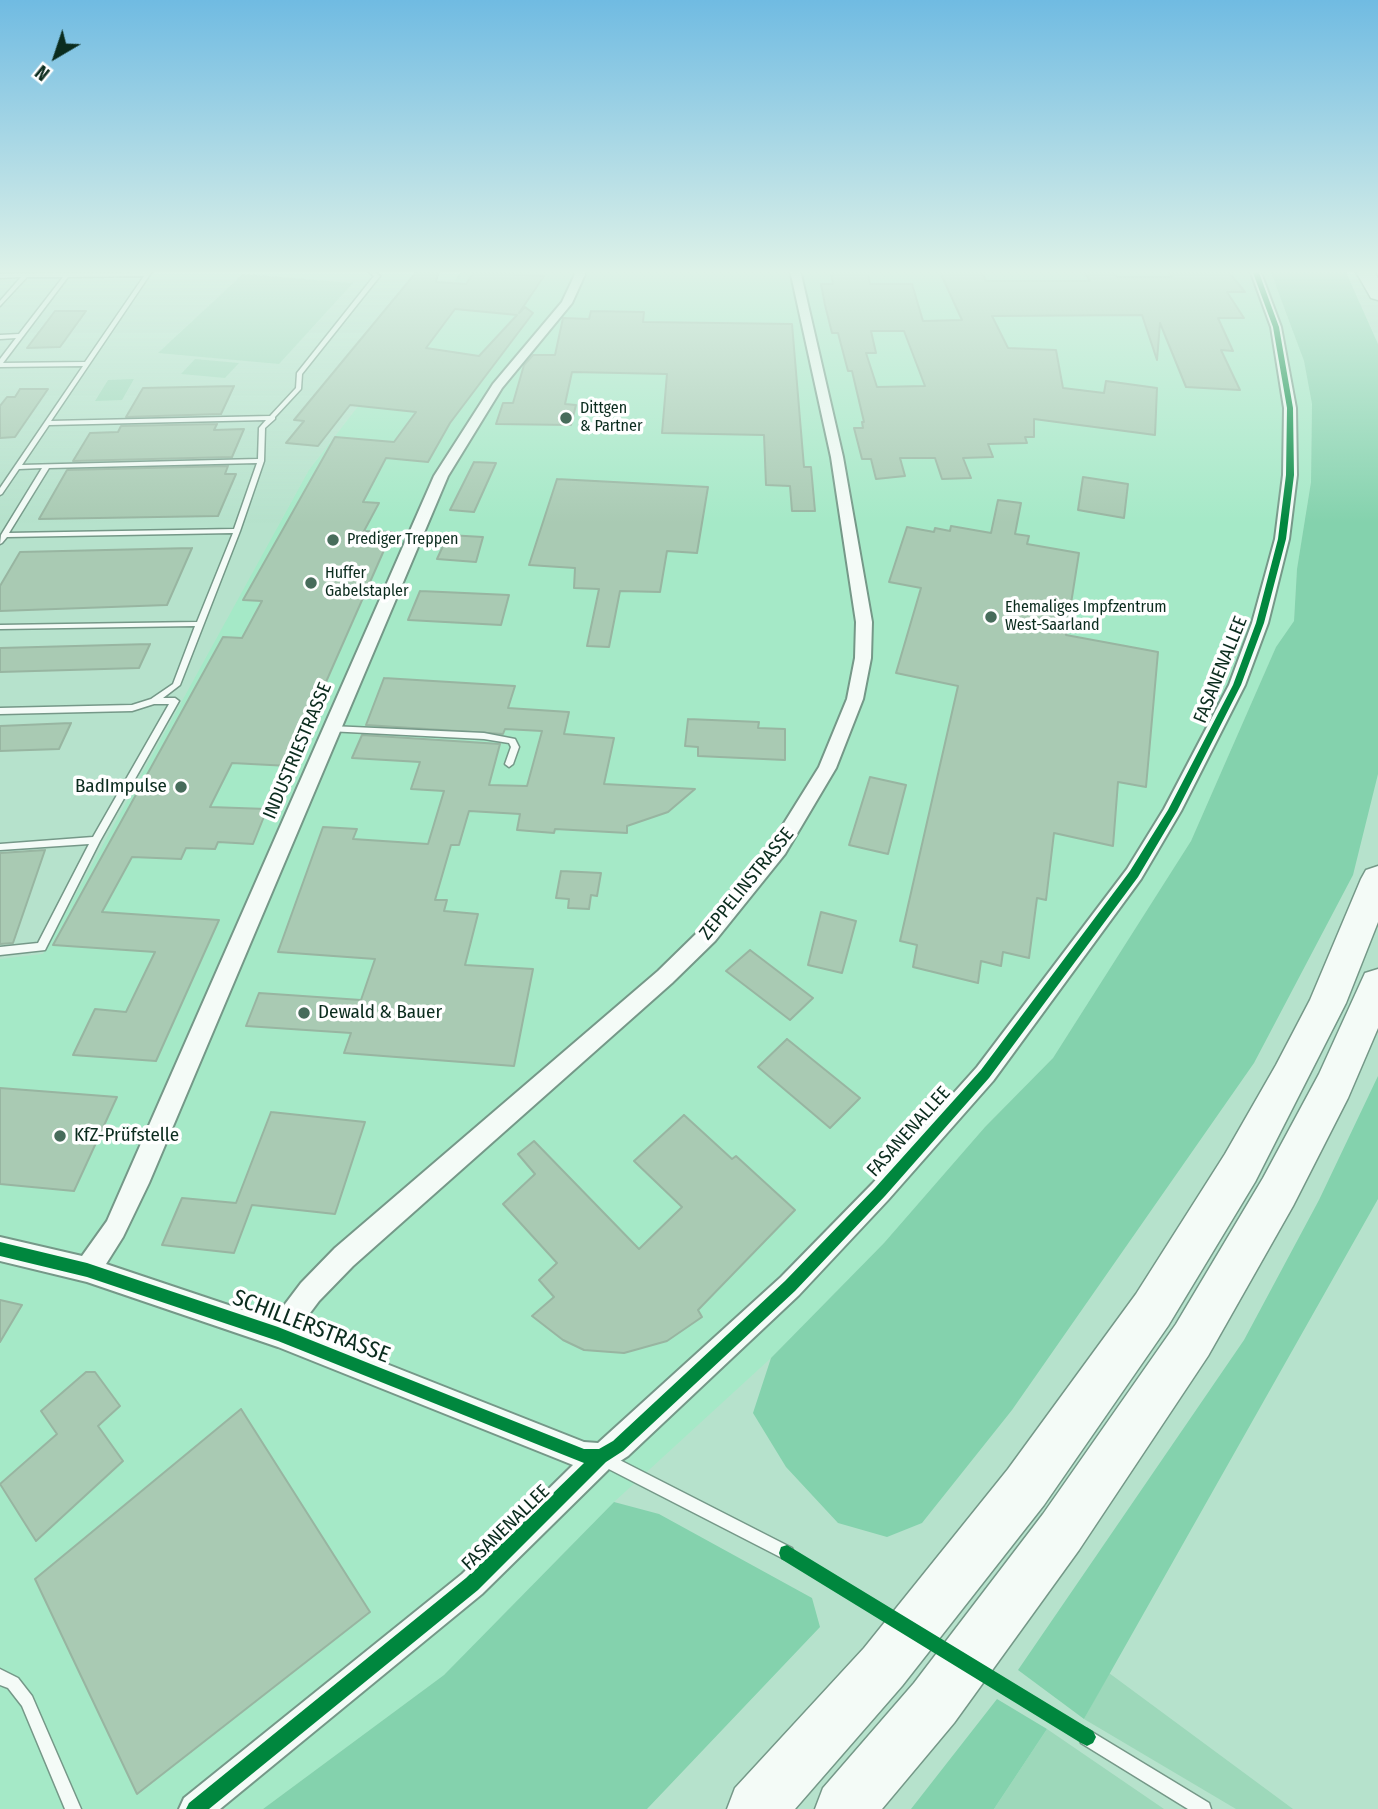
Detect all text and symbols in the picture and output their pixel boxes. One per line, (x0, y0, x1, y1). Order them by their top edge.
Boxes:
north arrow (21, 21, 91, 91)
text: N (31, 60, 54, 85)
place label: Dittgen & Partner (580, 399, 643, 437)
marker: Dittgen & Partner (558, 410, 574, 426)
place label: Prediger Treppen (347, 530, 459, 550)
marker: Prediger Treppen (325, 532, 341, 548)
place label: Huffer Gabelstapler (325, 564, 409, 602)
marker: Huffer Gabelstapler (303, 575, 319, 591)
place label: Ehemaliges Impfzentrum West-Saarland (1005, 598, 1167, 636)
marker: Ehemaliges Impfzentrum West-Saarland (983, 609, 999, 625)
street label: FASANENALLEE (1189, 613, 1253, 727)
street label: INDUSTRIESTRASSE (259, 679, 337, 823)
place label: BadImpulse (75, 776, 167, 798)
marker: BadImpulse (173, 779, 189, 795)
street label: ZEPPELINSTRASSE (695, 823, 799, 945)
place label: Dewald & Bauer (318, 1002, 442, 1024)
marker: Dewald & Bauer (296, 1005, 312, 1021)
street label: FASANENALLEE (863, 1082, 955, 1182)
place label: KfZ-Prüfstelle (74, 1125, 179, 1147)
marker: KfZ-Prüfstelle (52, 1128, 68, 1144)
street label: SCHILLERSTRASSE (229, 1284, 393, 1370)
street label: FASANENALLEE (457, 1480, 555, 1576)

